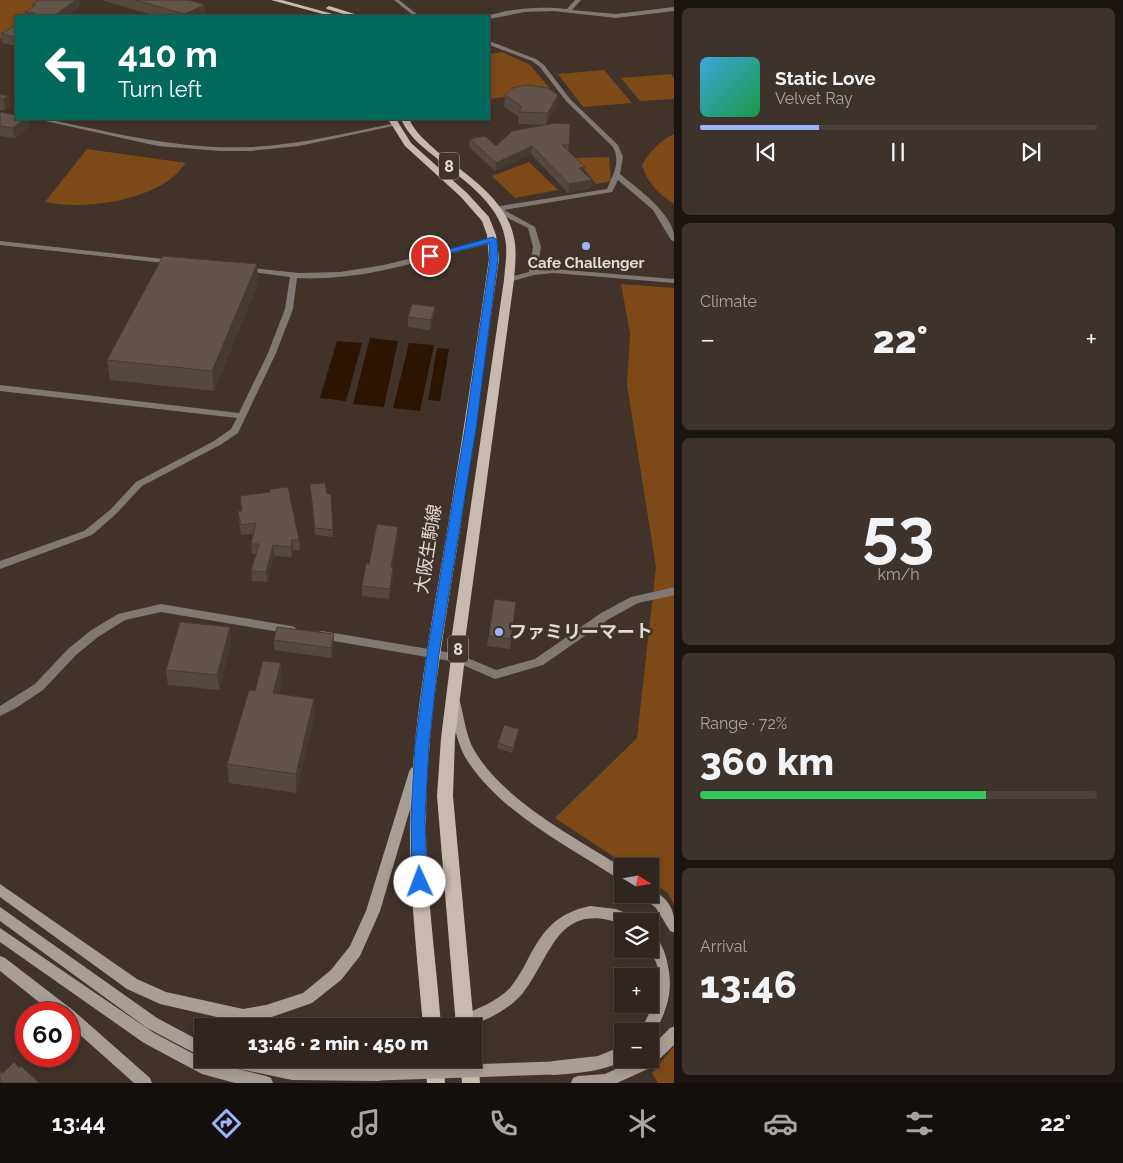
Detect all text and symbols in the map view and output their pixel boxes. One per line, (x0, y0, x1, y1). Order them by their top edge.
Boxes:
text: 410 m (118, 34, 218, 75)
icon: left (35, 35, 100, 100)
text: Static Love (775, 67, 876, 89)
text: Turn left (118, 76, 202, 102)
text: Velvet Ray (775, 89, 853, 108)
icon: previous (752, 138, 780, 166)
icon: pause (884, 138, 912, 166)
icon: next (1017, 138, 1045, 166)
road number: 8 (439, 153, 459, 180)
pin (409, 235, 451, 277)
marker: Cafe Challenger (580, 240, 592, 252)
icon: arrive (416, 242, 444, 270)
place label: Cafe Challenger (528, 254, 645, 272)
text: Climate (700, 292, 757, 311)
text: 22° (873, 317, 928, 362)
text: − (700, 323, 715, 356)
text: + (1085, 323, 1097, 356)
text: 53 (862, 494, 935, 570)
street label: 大阪生駒線 (410, 503, 445, 595)
text: km/h (877, 565, 920, 584)
place label: ファミリーマート (509, 621, 653, 642)
marker: ファミリーマート (493, 626, 505, 638)
road number: 8 (448, 636, 468, 662)
text: Range · 72% (700, 714, 787, 733)
text: 360 km (700, 739, 834, 784)
position arrow (393, 855, 445, 907)
north arrow (614, 858, 659, 902)
map controls (614, 858, 659, 1068)
button: layers (614, 913, 659, 958)
text: Arrival (700, 937, 747, 956)
text: 13:46 (700, 962, 797, 1007)
button: + (614, 968, 659, 1013)
speed limit sign: 60 (15, 1002, 80, 1067)
button: − (614, 1023, 659, 1068)
text: 13:46 · 2 min · 450 m (248, 1032, 428, 1054)
icon: directions (209, 1106, 244, 1141)
icon: music (348, 1106, 383, 1141)
icon: phone (486, 1106, 521, 1141)
icon: climate (625, 1106, 660, 1141)
icon: car (763, 1106, 798, 1141)
icon: filters (902, 1106, 937, 1141)
text: 13:44 (52, 1110, 105, 1136)
text: 22° (1040, 1110, 1071, 1136)

